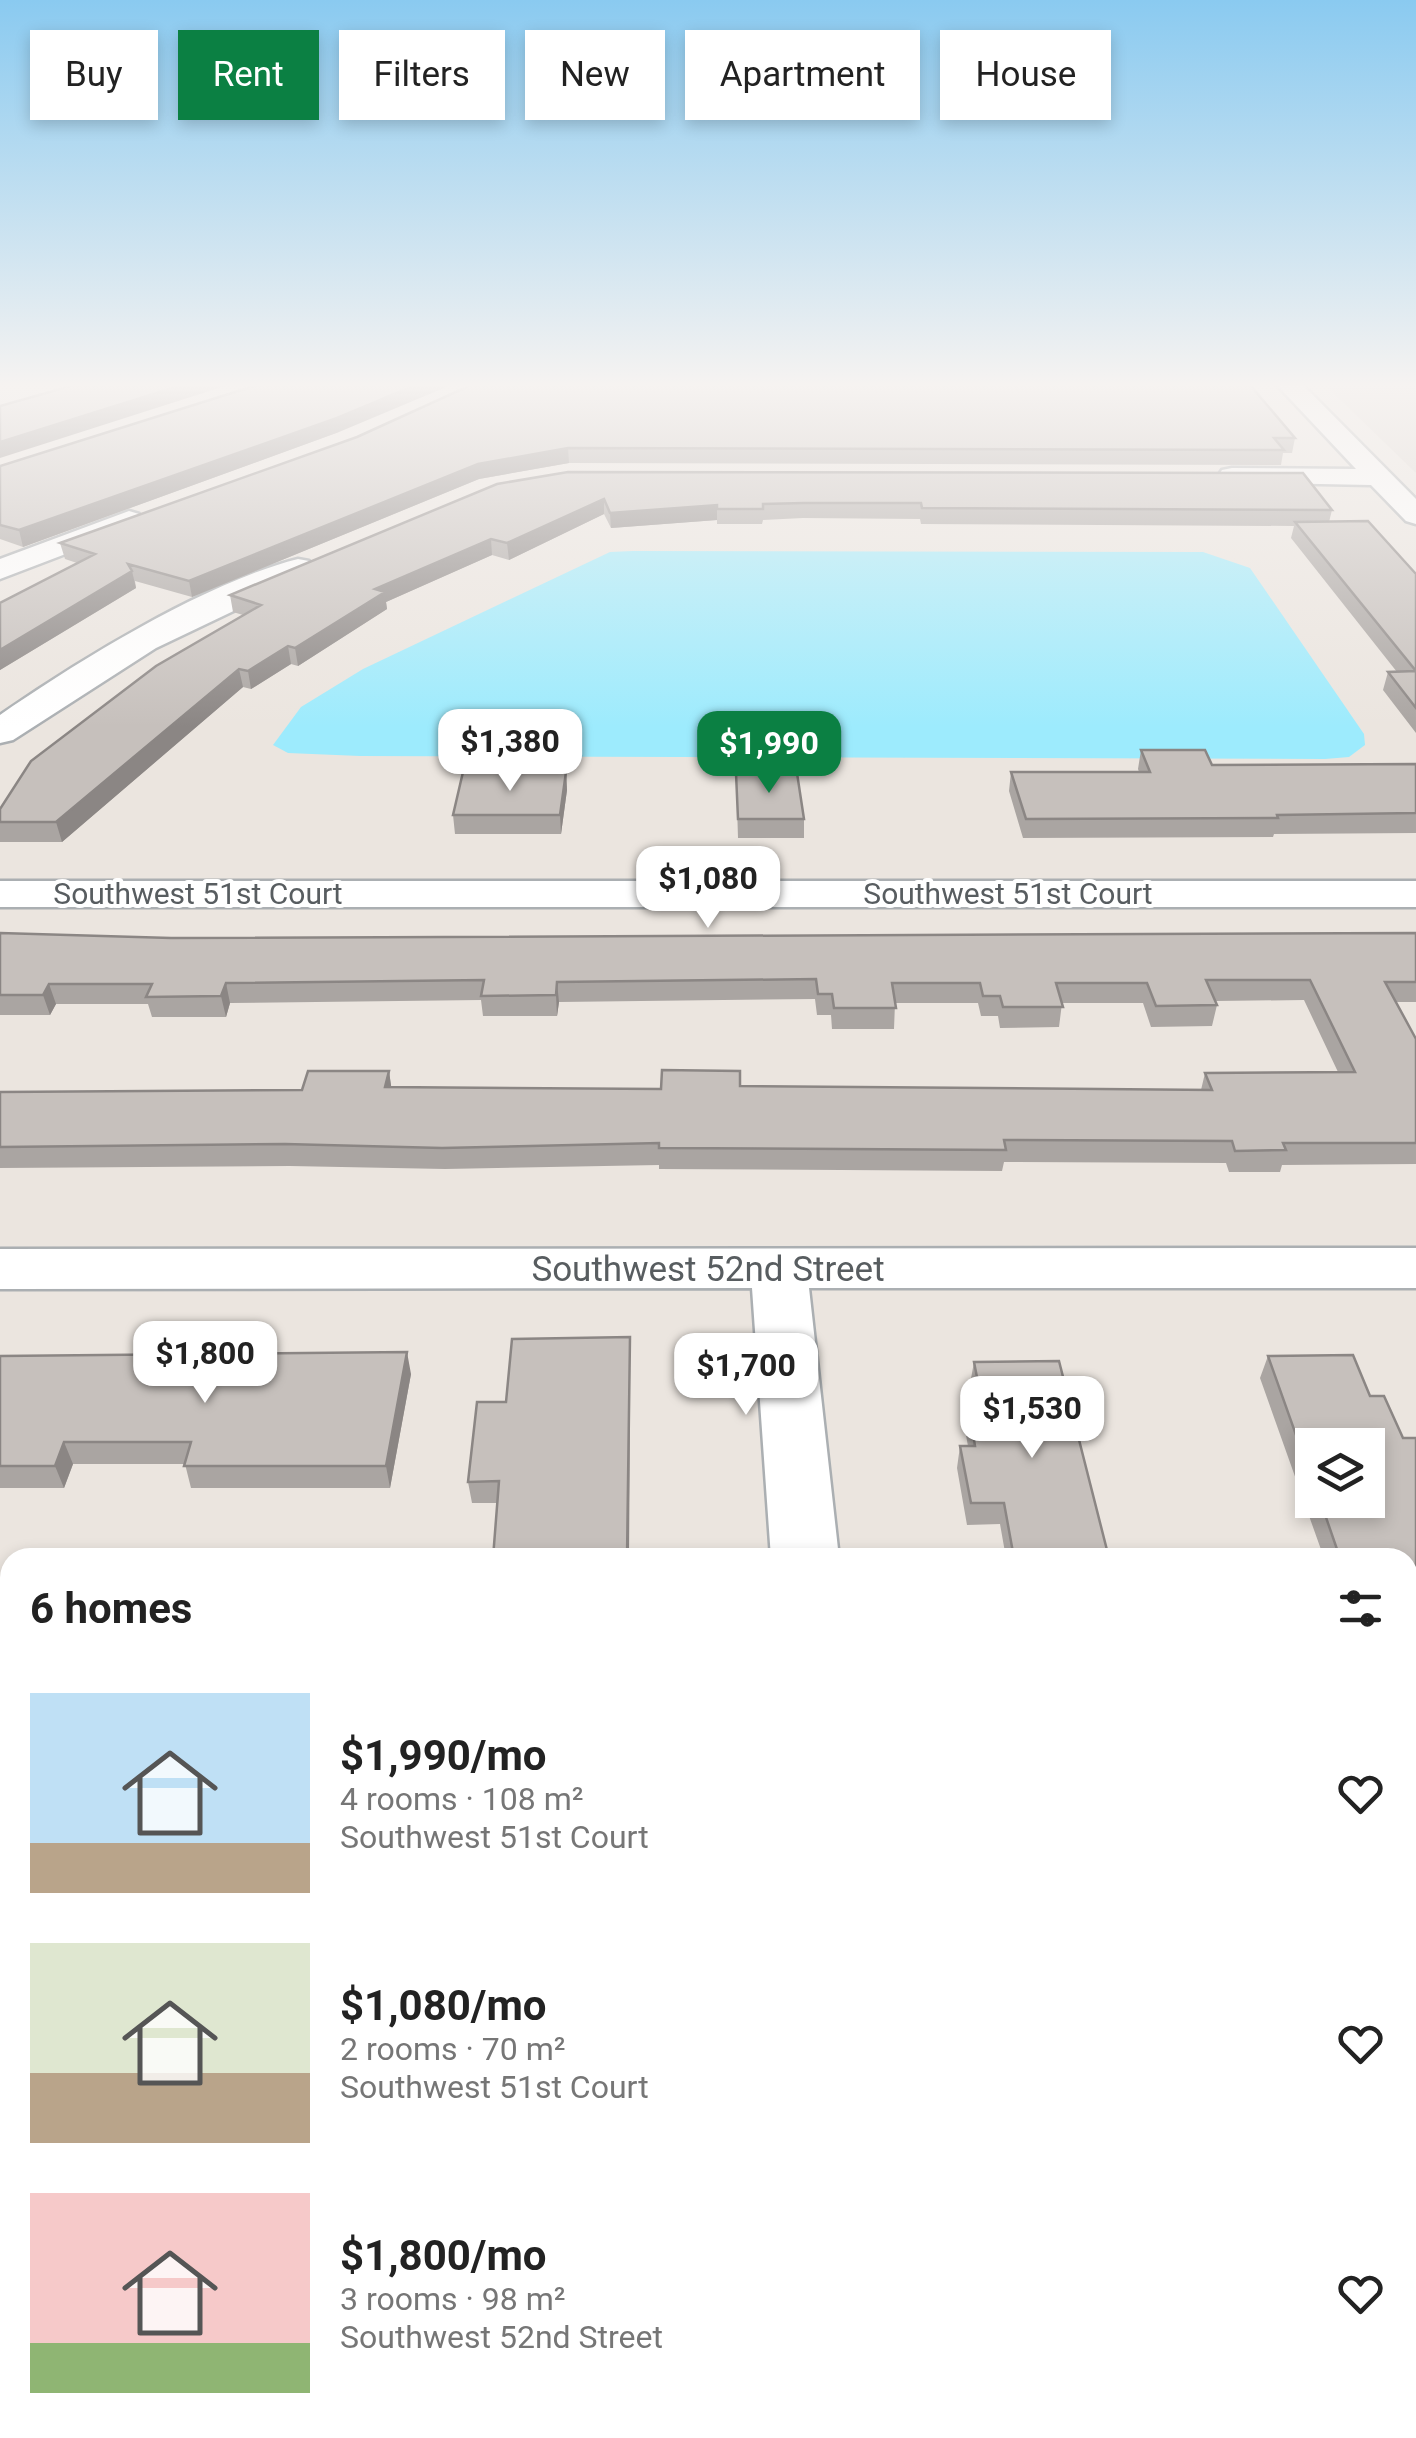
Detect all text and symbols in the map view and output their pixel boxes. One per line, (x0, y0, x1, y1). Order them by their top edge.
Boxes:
chip: Buy (30, 30, 158, 120)
chip: Rent (178, 30, 319, 120)
chip: Filters (339, 30, 505, 120)
chip: New (525, 30, 665, 120)
chip: Apartment (685, 30, 920, 120)
chip: House (940, 30, 1111, 120)
pin: $1,380 (429, 709, 591, 794)
pin: $1,990 (688, 711, 850, 796)
text: $1,380 (460, 722, 560, 760)
text: $1,990 (719, 724, 819, 762)
pin: $1,080 (627, 846, 789, 931)
text: $1,080 (658, 859, 758, 897)
street label: Southwest 51st Court (53, 876, 343, 911)
street label: Southwest 51st Court (863, 876, 1153, 911)
street label: Southwest 52nd Street (531, 1249, 885, 1290)
pin: $1,800 (124, 1321, 286, 1406)
pin: $1,700 (665, 1333, 827, 1418)
text: $1,800 (155, 1334, 255, 1372)
text: $1,700 (696, 1346, 796, 1384)
pin: $1,530 (951, 1376, 1113, 1461)
text: $1,530 (982, 1389, 1082, 1427)
map controls (1295, 1428, 1385, 1518)
button: layers (1295, 1428, 1385, 1518)
icon: filters (1333, 1581, 1388, 1636)
text: 6 homes (30, 1584, 192, 1633)
text: $1,990/mo (340, 1731, 547, 1780)
icon: home (110, 1733, 230, 1853)
icon: heart (1333, 1766, 1388, 1821)
text: 4 rooms · 108 m² (340, 1780, 583, 1818)
text: Southwest 51st Court (340, 1818, 649, 1856)
text: $1,080/mo (340, 1981, 547, 2030)
icon: home (110, 1983, 230, 2103)
icon: heart (1333, 2016, 1388, 2071)
text: 2 rooms · 70 m² (340, 2030, 565, 2068)
text: Southwest 51st Court (340, 2068, 649, 2106)
text: $1,800/mo (340, 2231, 547, 2280)
icon: home (110, 2233, 230, 2353)
icon: heart (1333, 2266, 1388, 2321)
text: 3 rooms · 98 m² (340, 2280, 565, 2318)
text: Southwest 52nd Street (340, 2318, 663, 2356)

